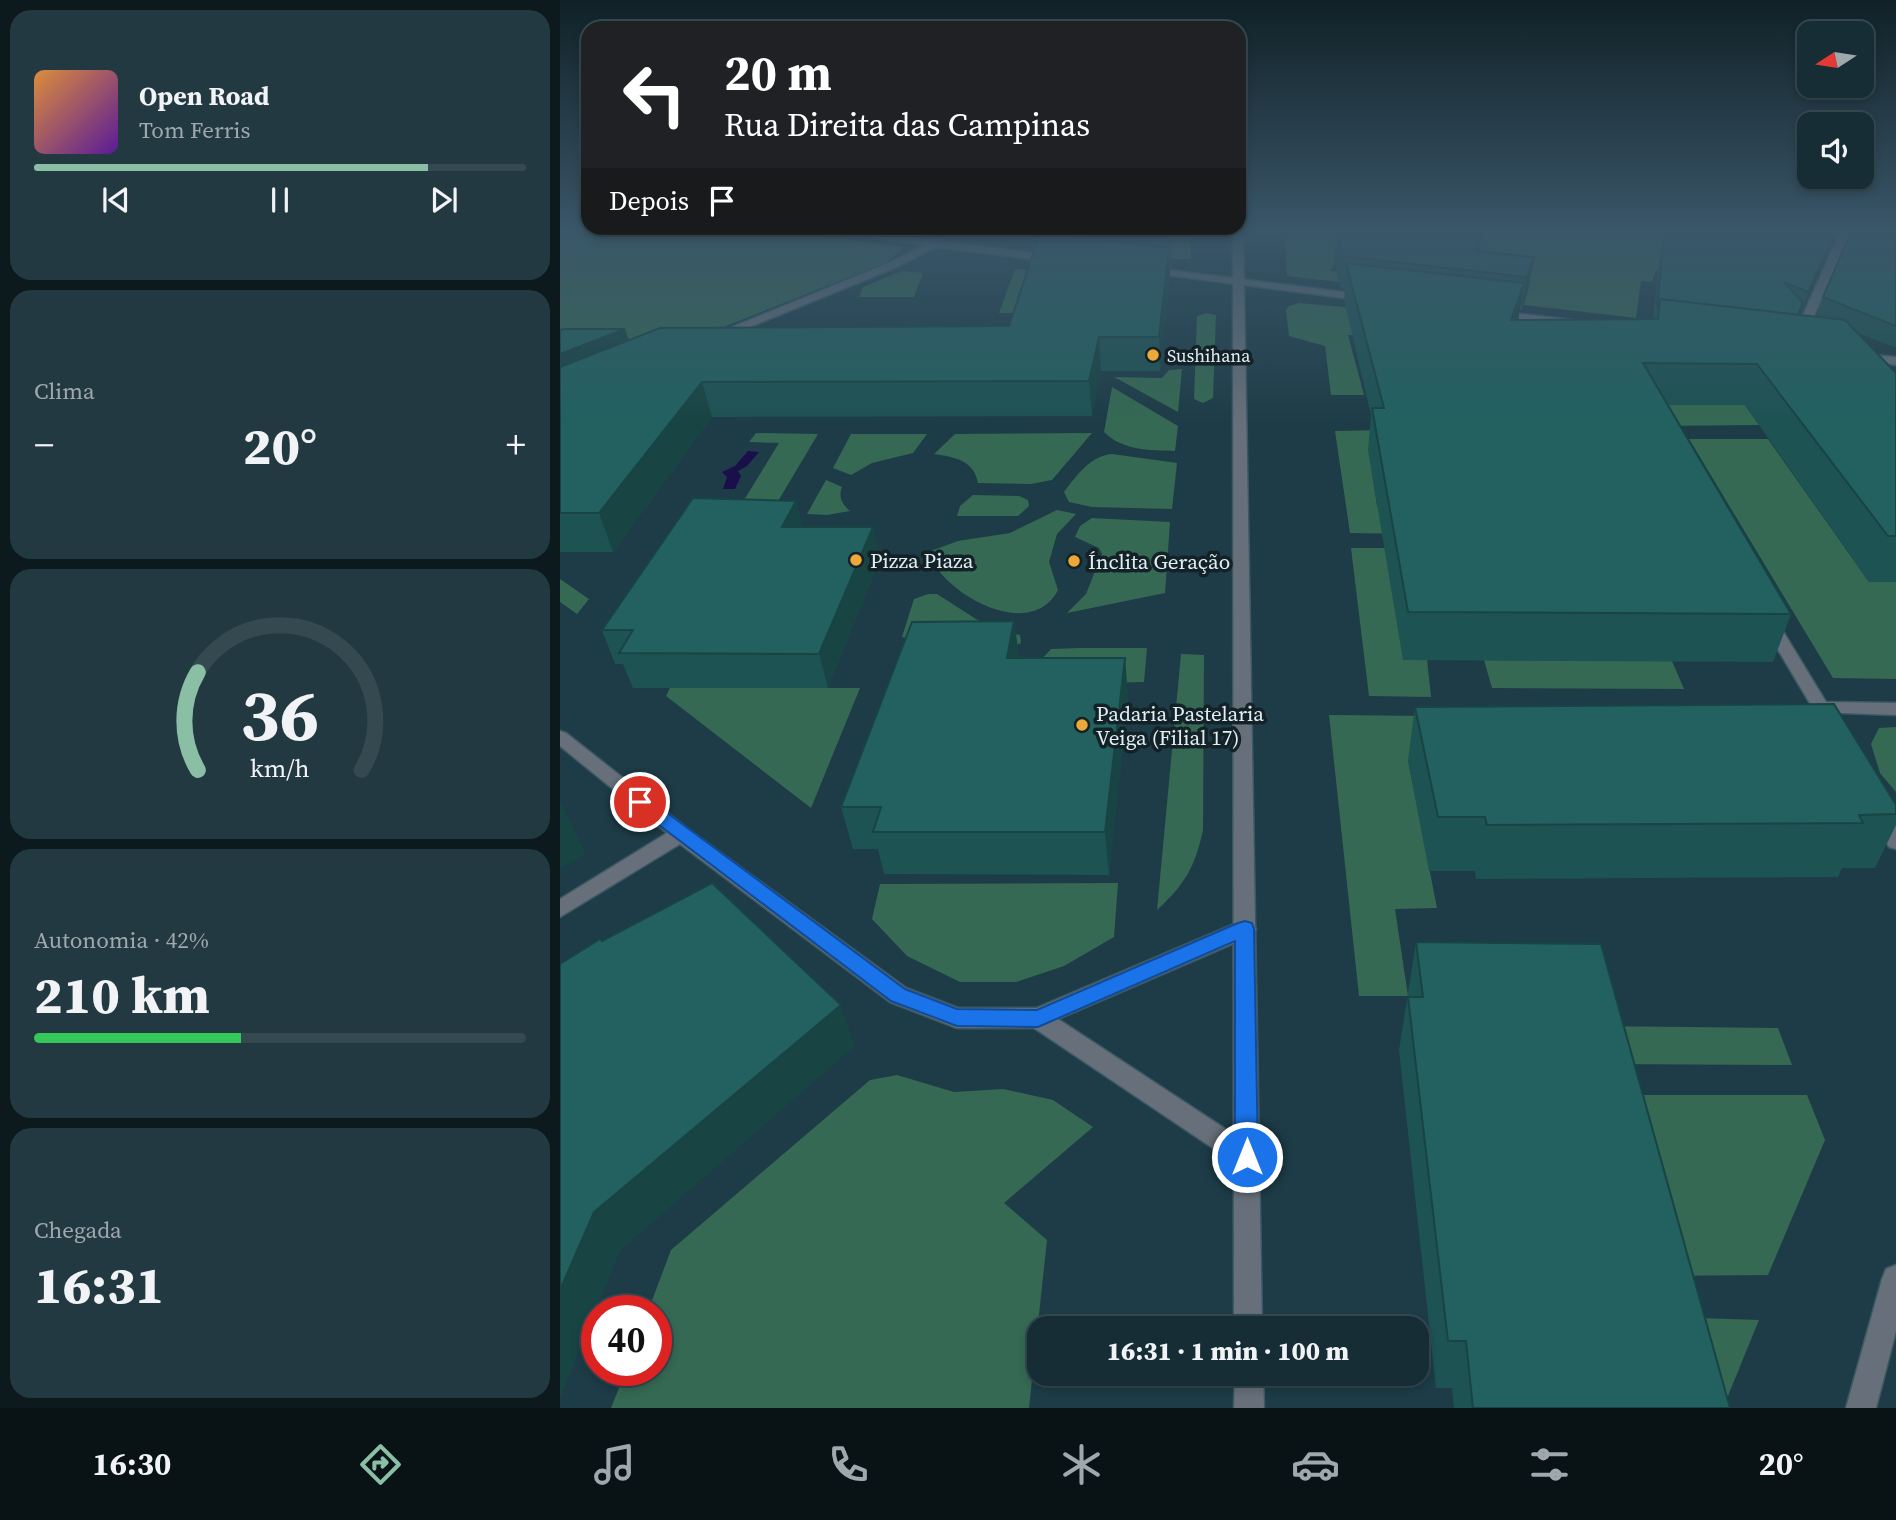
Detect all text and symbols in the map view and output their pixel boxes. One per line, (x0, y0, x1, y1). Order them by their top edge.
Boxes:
north arrow (1797, 21, 1874, 98)
map controls (1797, 21, 1874, 189)
text: 20 m (724, 39, 832, 106)
icon: left (609, 49, 700, 140)
text: Open Road (139, 78, 270, 114)
text: Rua Direita das Campinas (724, 103, 1090, 147)
button: sound (1797, 112, 1874, 189)
text: Tom Ferris (139, 114, 250, 146)
icon: previous (97, 181, 135, 219)
icon: pause (261, 181, 299, 219)
icon: next (425, 181, 463, 219)
icon: arrive (703, 182, 741, 220)
text: Depois (609, 183, 689, 219)
place label: Sushihana (1167, 343, 1251, 368)
marker: Sushihana (1145, 347, 1161, 363)
text: Clima (34, 375, 95, 407)
text: 20° (243, 410, 317, 481)
text: − (34, 419, 54, 471)
text: + (506, 419, 526, 471)
place label: Pizza Piaza (870, 546, 974, 575)
place label: Ínclita Geração (1088, 547, 1230, 576)
marker: Pizza Piaza (848, 552, 864, 568)
marker: Ínclita Geração (1066, 553, 1082, 569)
text: 36 (241, 665, 319, 764)
place label: Padaria Pastelaria Veiga (Filial 17) (1096, 699, 1264, 752)
marker: Padaria Pastelaria Veiga (Filial 17) (1074, 717, 1090, 733)
text: km/h (250, 751, 310, 785)
pin (610, 772, 670, 832)
icon: arrive (621, 783, 659, 821)
text: Autonomia · 42% (34, 924, 209, 956)
text: 210 km (34, 959, 210, 1030)
position arrow (1210, 1120, 1284, 1194)
text: Chegada (34, 1214, 122, 1246)
text: 16:31 (34, 1249, 164, 1320)
speed limit sign: 40 (581, 1295, 672, 1386)
text: 16:31 · 1 min · 100 m (1107, 1333, 1349, 1369)
icon: directions (356, 1440, 405, 1489)
icon: music (590, 1440, 639, 1489)
icon: phone (824, 1440, 873, 1489)
icon: climate (1057, 1440, 1106, 1489)
icon: car (1291, 1440, 1340, 1489)
icon: filters (1525, 1440, 1574, 1489)
text: 16:30 (92, 1442, 171, 1486)
text: 20° (1758, 1442, 1804, 1486)

